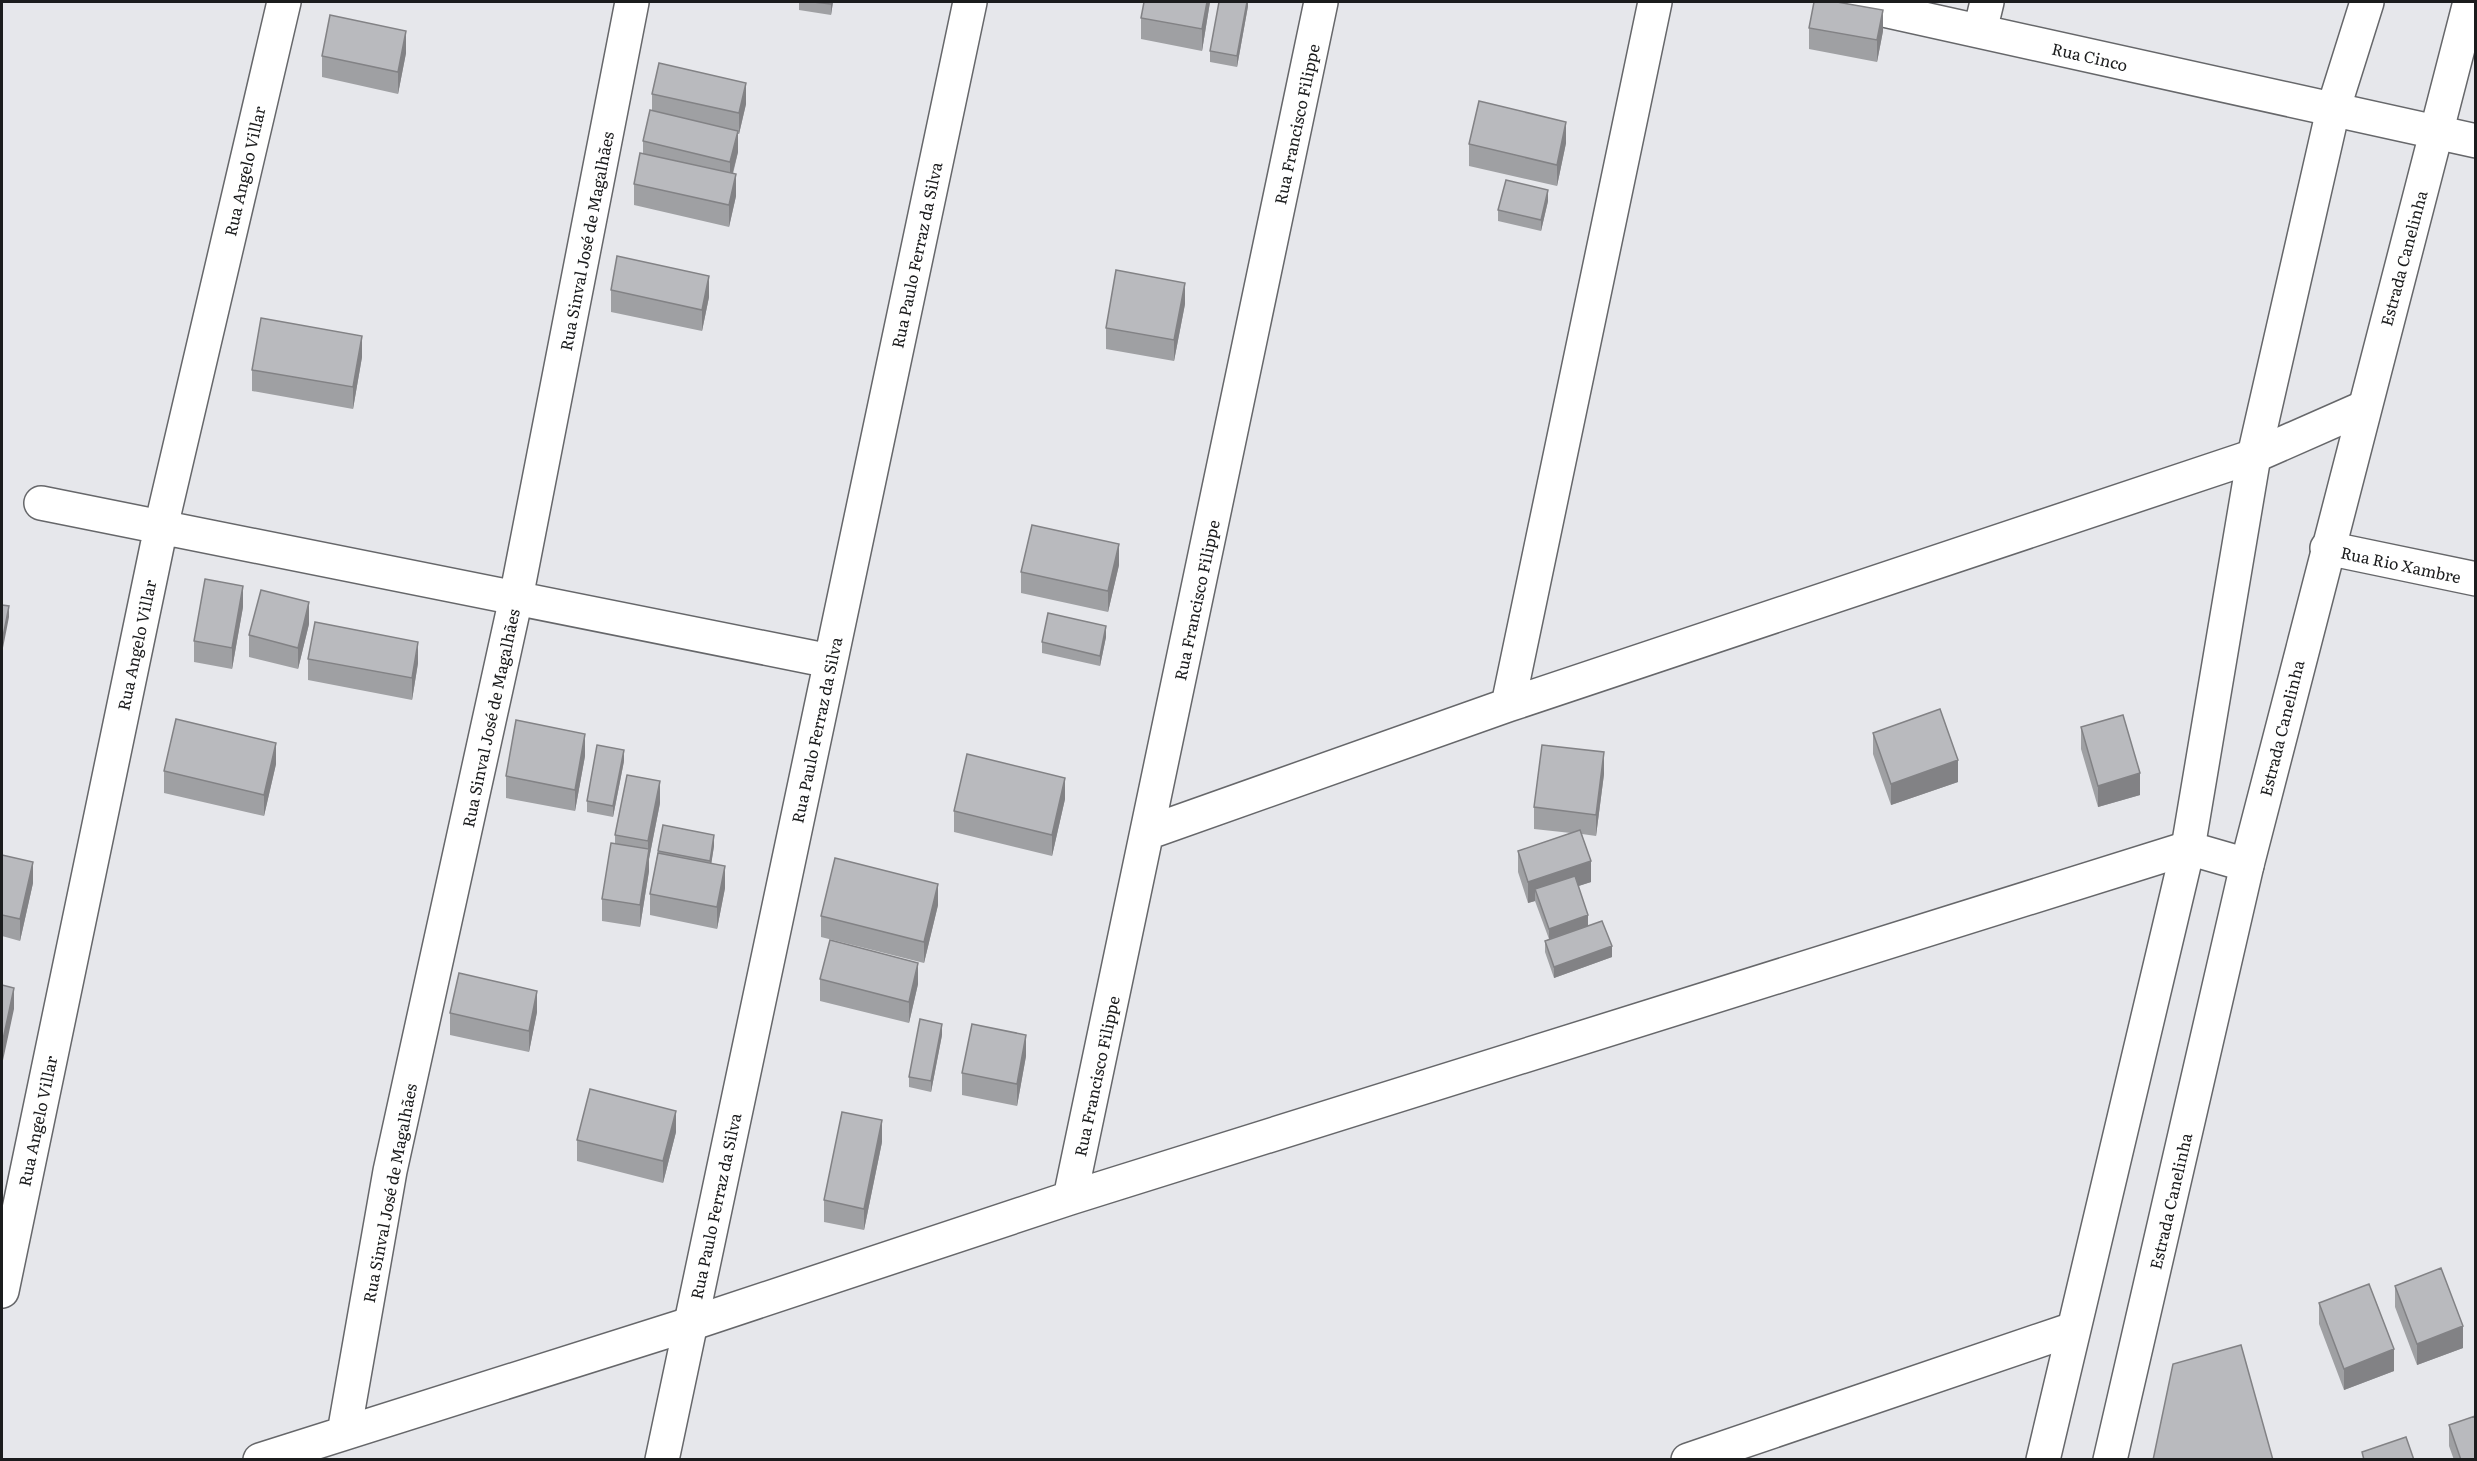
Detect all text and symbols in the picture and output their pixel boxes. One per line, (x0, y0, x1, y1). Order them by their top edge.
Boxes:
street label: Rua Cinco (2050, 36, 2130, 76)
street label: Rua Francisco Filippe (1267, 41, 1325, 207)
street label: Rua Angelo Villar (217, 103, 271, 238)
street label: Rua Sinval José de Magalhães (553, 129, 619, 353)
street label: Rua Paulo Ferraz da Silva (885, 159, 948, 350)
street label: Estrada Canelinha (2373, 187, 2433, 329)
street label: Rua Francisco Filippe (1167, 517, 1225, 683)
street label: Rua Rio Xambre (2339, 540, 2463, 588)
street label: Rua Angelo Villar (110, 577, 162, 713)
street label: Rua Sinval José de Magalhães (455, 606, 525, 830)
street label: Rua Paulo Ferraz da Silva (785, 634, 848, 825)
street label: Estrada Canelinha (2252, 657, 2310, 799)
street label: Rua Francisco Filippe (1067, 993, 1125, 1159)
street label: Rua Angelo Villar (11, 1053, 63, 1189)
street label: Rua Sinval José de Magalhães (356, 1081, 422, 1305)
street label: Rua Paulo Ferraz da Silva (684, 1110, 747, 1301)
street label: Estrada Canelinha (2143, 1130, 2197, 1272)

